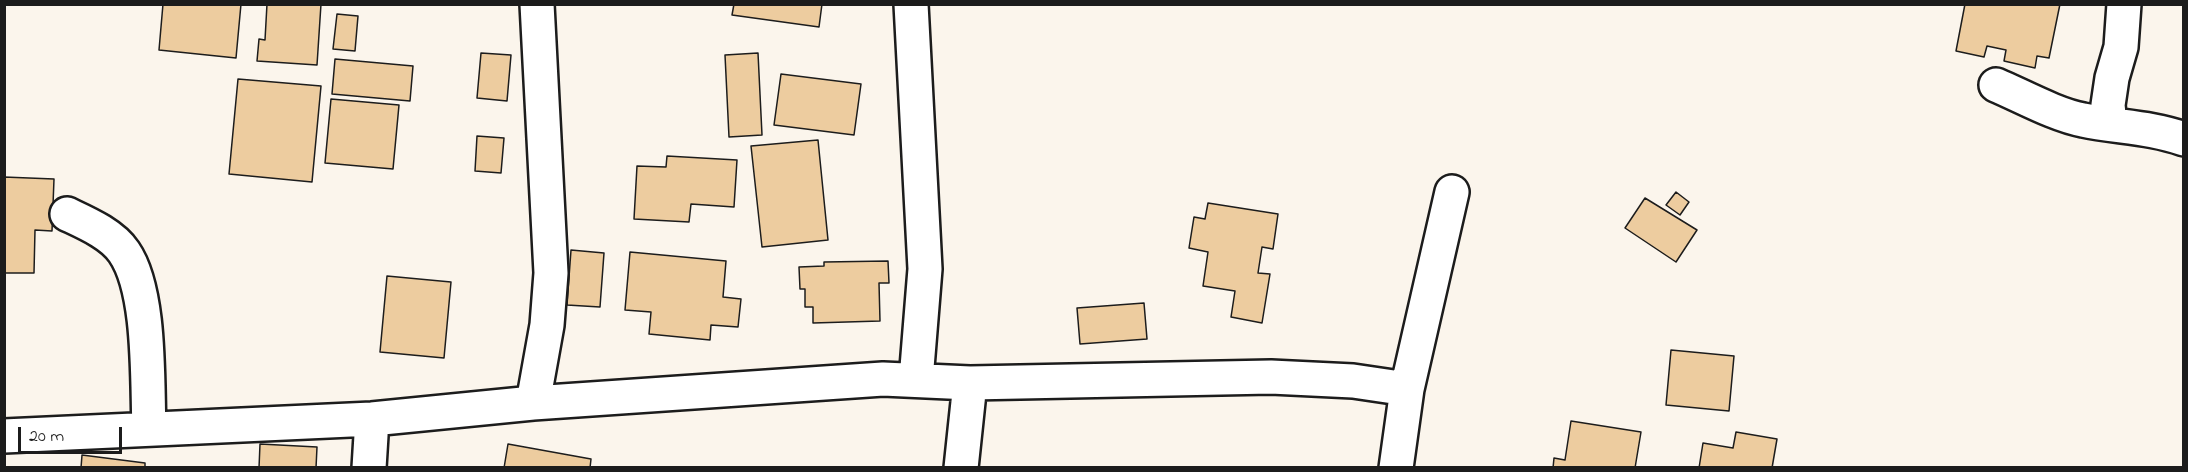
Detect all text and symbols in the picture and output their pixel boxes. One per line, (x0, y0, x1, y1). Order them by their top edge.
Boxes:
scale bar (21, 415, 124, 453)
text: 20 m (29, 424, 64, 450)

